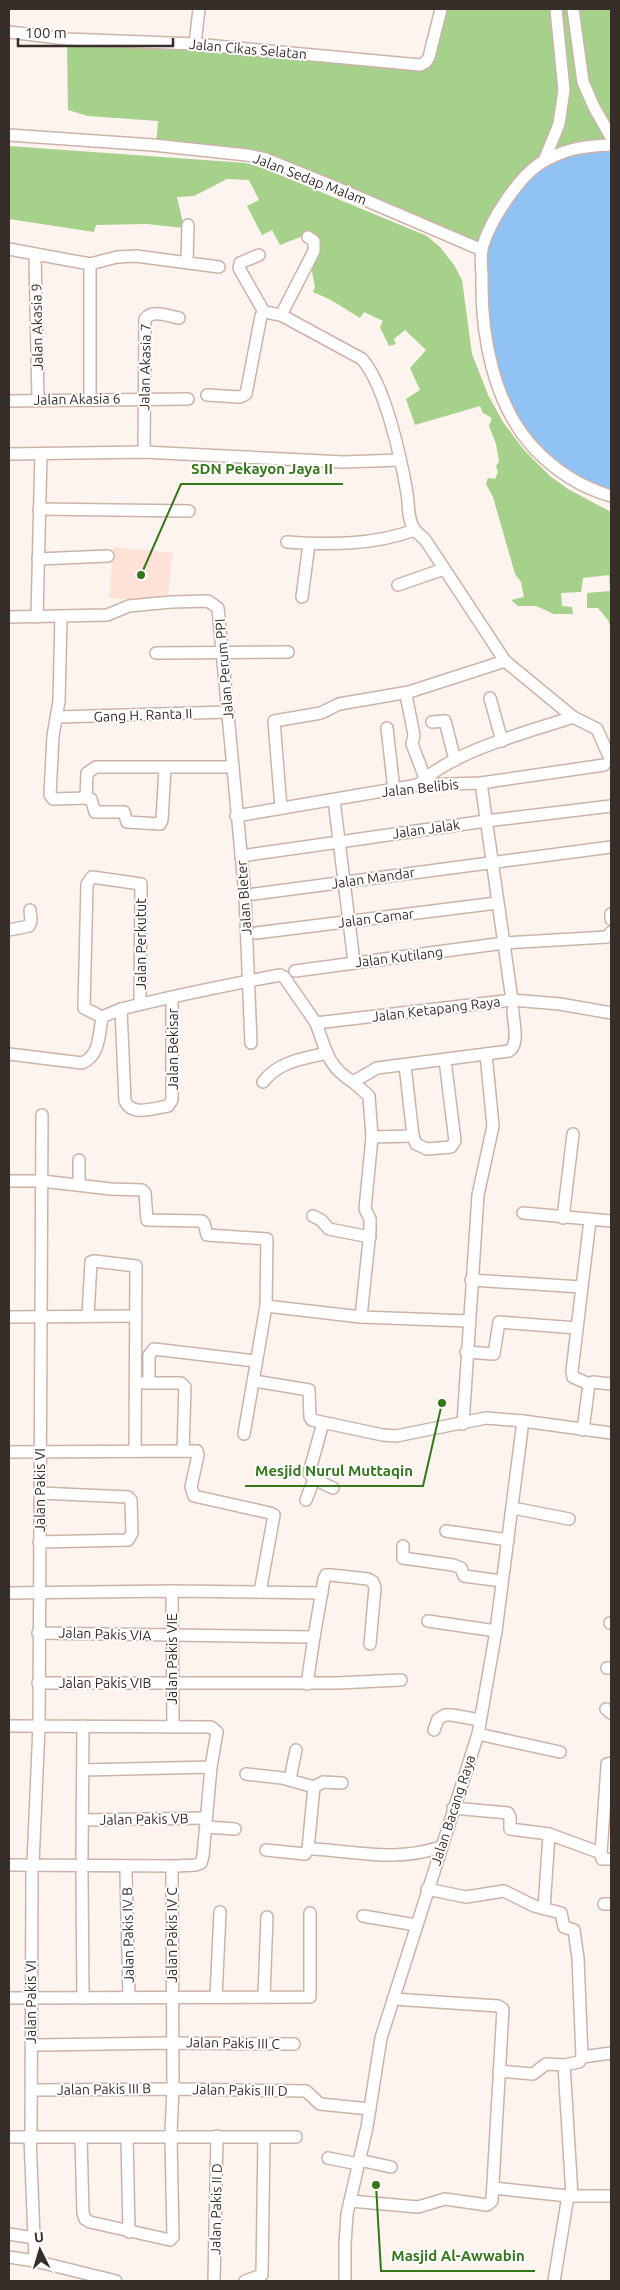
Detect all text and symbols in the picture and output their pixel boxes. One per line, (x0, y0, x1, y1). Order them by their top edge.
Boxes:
scale bar (18, 15, 172, 47)
text: 100 m (25, 24, 67, 41)
street label: Jalan Cikas Selatan (188, 36, 308, 62)
street label: Jalan Sedap Malam (251, 150, 369, 208)
street label: Jalan Akasia 9 (28, 283, 46, 371)
street label: Jalan Akasia 7 (136, 323, 154, 411)
street label: Jalan Akasia 6 (33, 390, 121, 408)
callout: SDN Pekayon Jaya II (181, 454, 343, 484)
text: SDN Pekayon Jaya II (191, 460, 333, 477)
street label: Jalan Perum PPI (212, 618, 236, 720)
street label: Gang H. Ranta II (93, 705, 193, 725)
street label: Jalan Belibis (381, 776, 459, 800)
street label: Jalan Jalak (391, 816, 461, 842)
street label: Jalan Bleter (233, 859, 255, 936)
street label: Jalan Mandar (330, 864, 416, 892)
street label: Jalan Perkutut (133, 898, 149, 990)
street label: Jalan Camar (337, 905, 416, 931)
street label: Jalan Kutilang (354, 944, 444, 970)
street label: Jalan Ketapang Raya (371, 993, 501, 1025)
street label: Jalan Bekisar (165, 1007, 181, 1090)
street label: Jalan Pakis VI (32, 1448, 48, 1532)
callout: Mesjid Nurul Muttaqin (245, 1456, 423, 1486)
text: Mesjid Nurul Muttaqin (255, 1462, 413, 1479)
street label: Jalan Pakis VIE (164, 1613, 180, 1705)
street label: Jalan Pakis VIA (58, 1624, 152, 1644)
street label: Jalan Pakis VIB (59, 1675, 151, 1691)
street label: Jalan Bacang Raya (428, 1753, 478, 1867)
street label: Jalan Pakis VB (99, 1810, 189, 1828)
street label: Jalan Pakis IV B (119, 1887, 137, 1983)
street label: Jalan Pakis IV C (164, 1887, 180, 1983)
street label: Jalan Pakis VI (23, 1960, 39, 2044)
street label: Jalan Pakis III C (186, 2034, 281, 2052)
street label: Jalan Pakis III B (57, 2080, 151, 2098)
street label: Jalan Pakis III D (192, 2081, 288, 2099)
street label: Jalan Pakis II D (207, 2163, 225, 2255)
north arrow (15, 2225, 65, 2275)
text: U (33, 2229, 44, 2245)
callout: Masjid Al-Awwabin (381, 2241, 535, 2271)
text: Masjid Al-Awwabin (391, 2247, 525, 2264)

